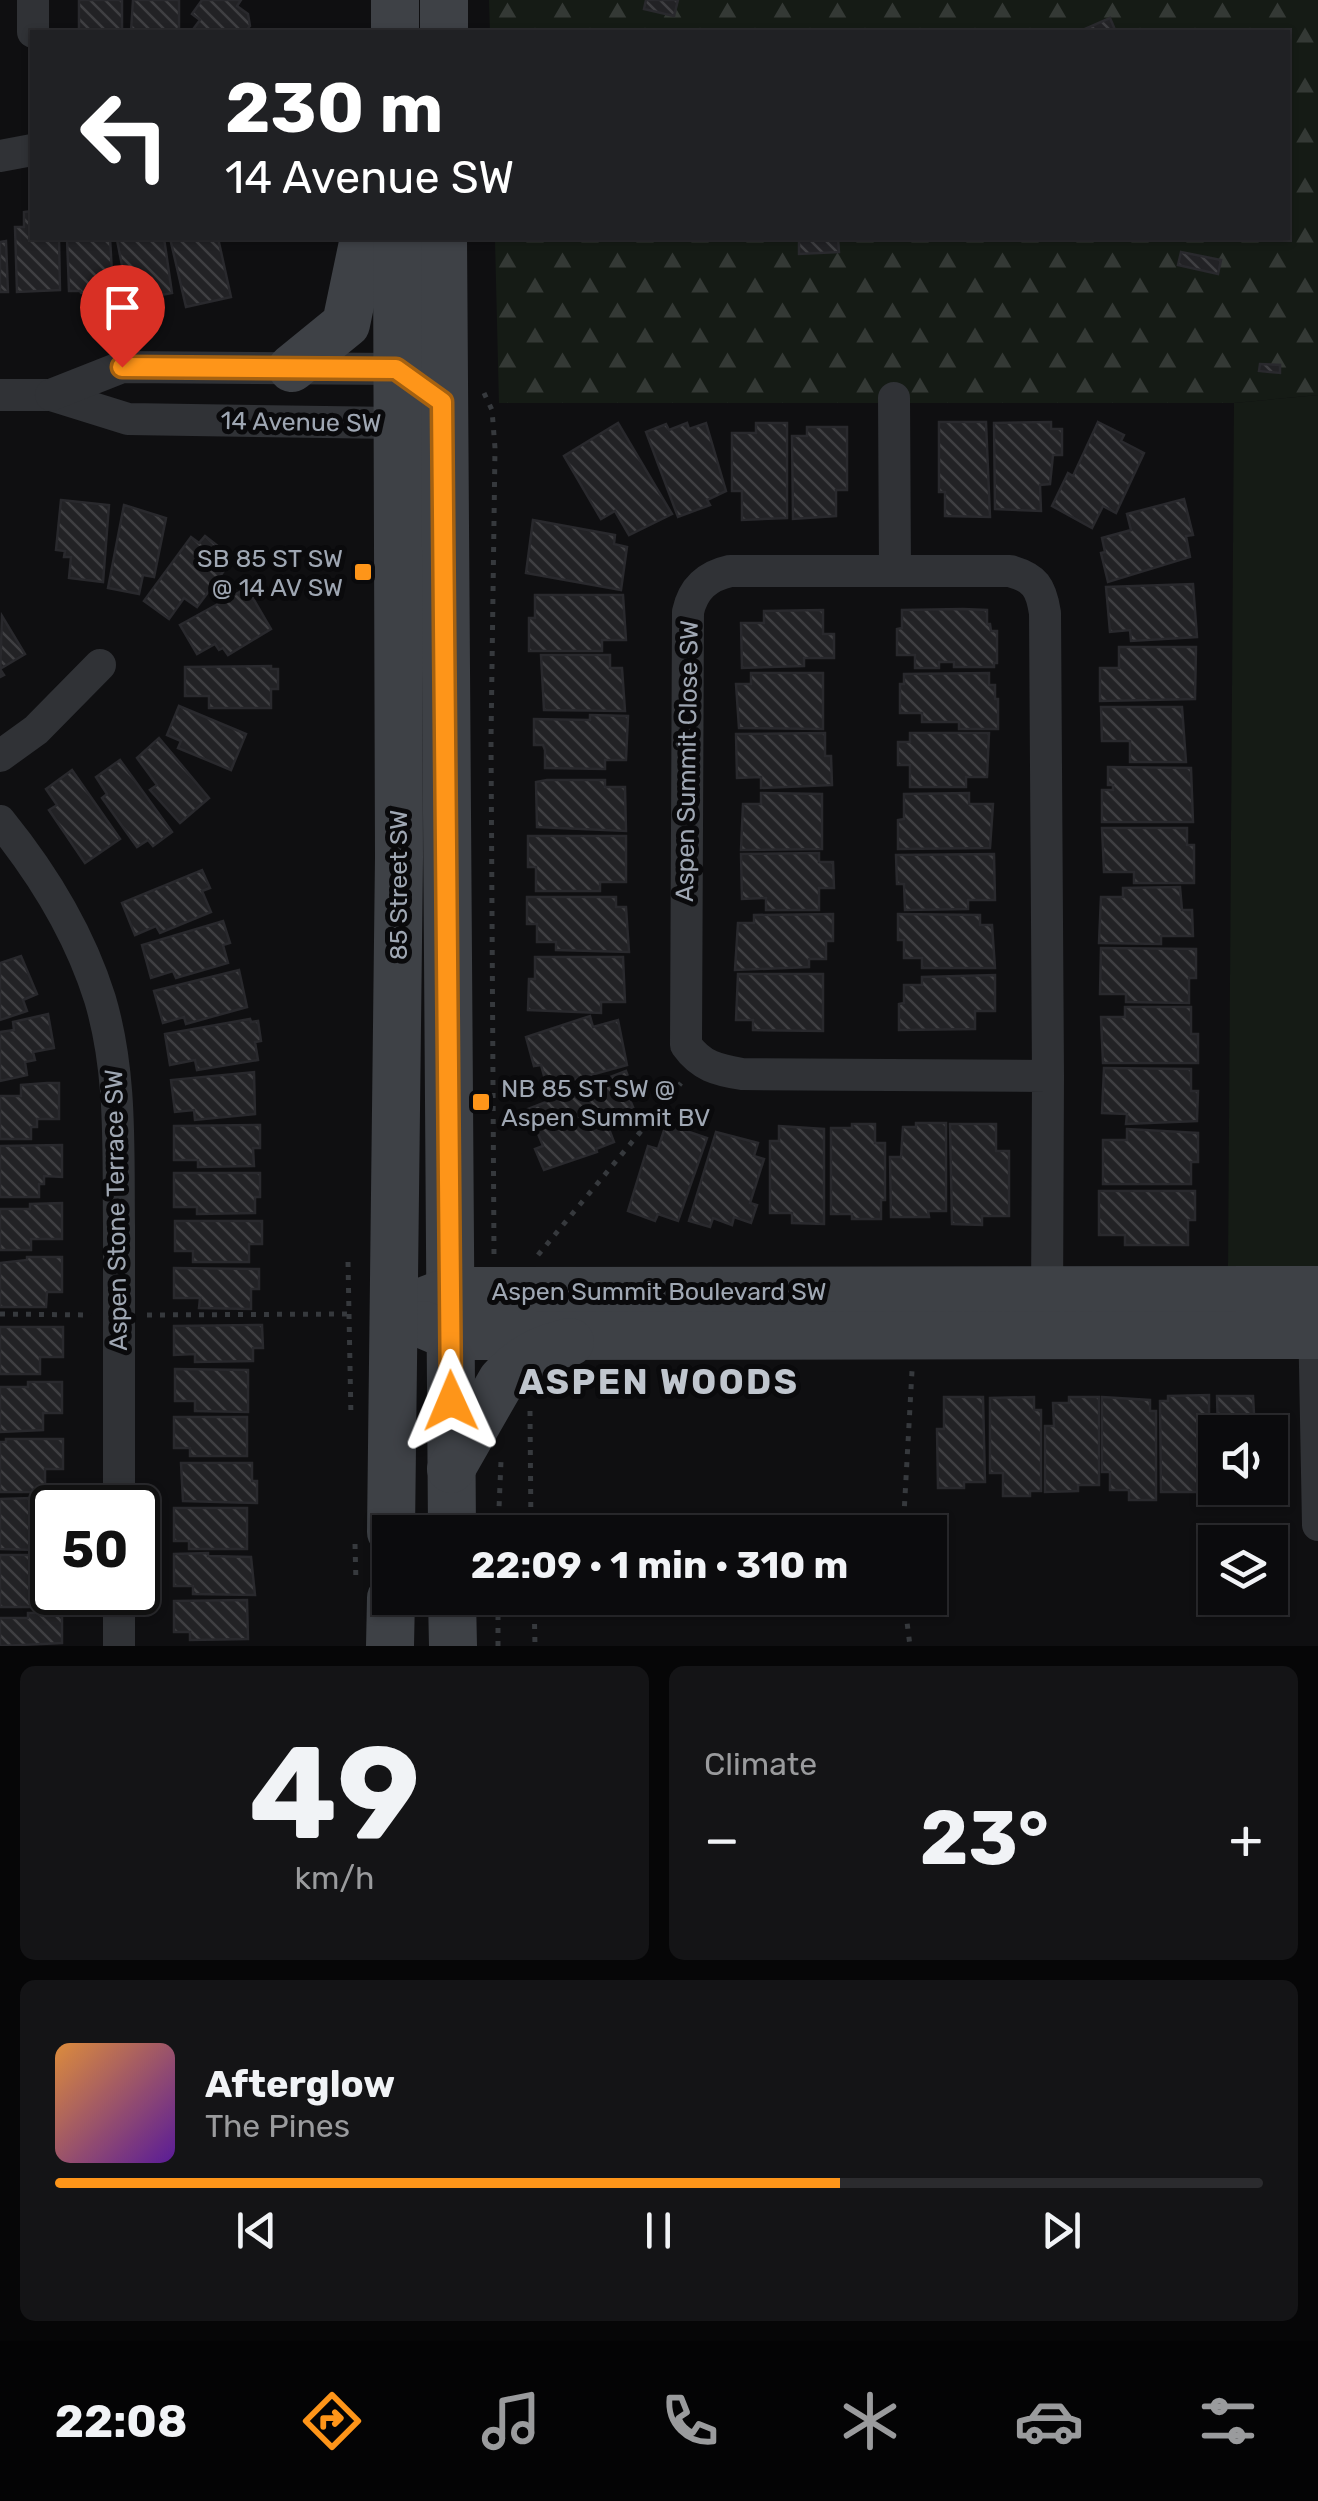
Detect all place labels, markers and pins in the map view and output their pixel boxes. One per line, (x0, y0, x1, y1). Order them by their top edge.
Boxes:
pin (80, 265, 165, 368)
place label: SB 85 ST SW @ 14 AV SW (197, 544, 343, 602)
marker: SB 85 ST SW @ 14 AV SW (352, 561, 374, 583)
place label: NB 85 ST SW @ Aspen Summit BV (501, 1074, 710, 1132)
marker: NB 85 ST SW @ Aspen Summit BV (470, 1091, 492, 1113)

